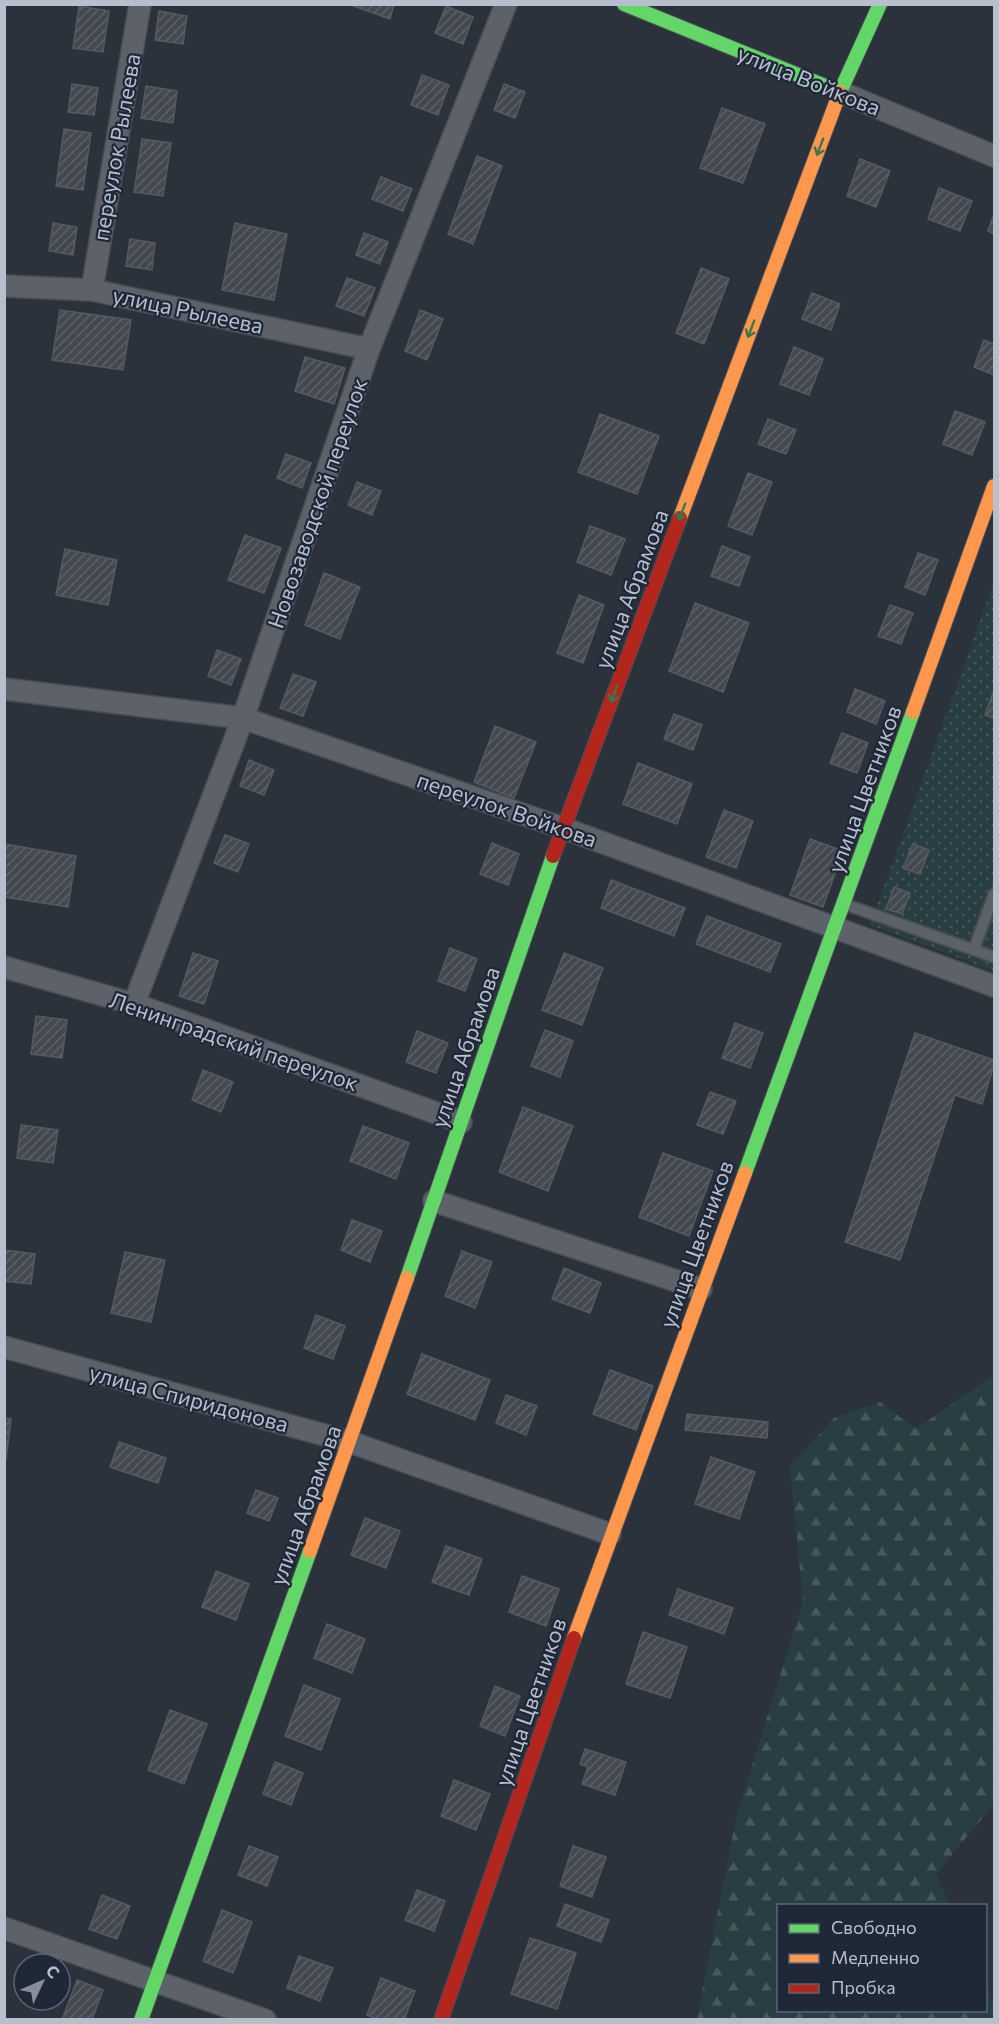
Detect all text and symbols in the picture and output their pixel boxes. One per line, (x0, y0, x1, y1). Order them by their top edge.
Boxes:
street label: улица Войкова (734, 39, 884, 121)
street label: переулок Рылеева (86, 51, 146, 243)
one-way arrow (813, 137, 824, 155)
street label: улица Рылеева (110, 281, 266, 339)
one-way arrow (745, 319, 756, 338)
street label: Новозаводской переулок (261, 374, 373, 632)
one-way arrow (676, 502, 687, 520)
street label: улица Абрамова (588, 506, 674, 672)
one-way arrow (607, 684, 618, 703)
street label: улица Цветников (821, 702, 907, 876)
street label: переулок Войкова (414, 766, 600, 852)
street label: улица Абрамова (425, 963, 505, 1131)
street label: Ленинградский переулок (106, 986, 362, 1096)
street label: улица Цветников (653, 1157, 739, 1331)
street label: улица Спиридонова (87, 1358, 291, 1438)
street label: улица Абрамова (263, 1421, 347, 1589)
street label: улица Цветников (489, 1614, 571, 1790)
legend (777, 1904, 987, 2012)
text: Свободно (831, 1916, 917, 1938)
text: Медленно (831, 1946, 920, 1968)
north arrow (12, 1952, 72, 2012)
text: С (43, 1961, 64, 1982)
text: Пробка (831, 1976, 896, 1998)

